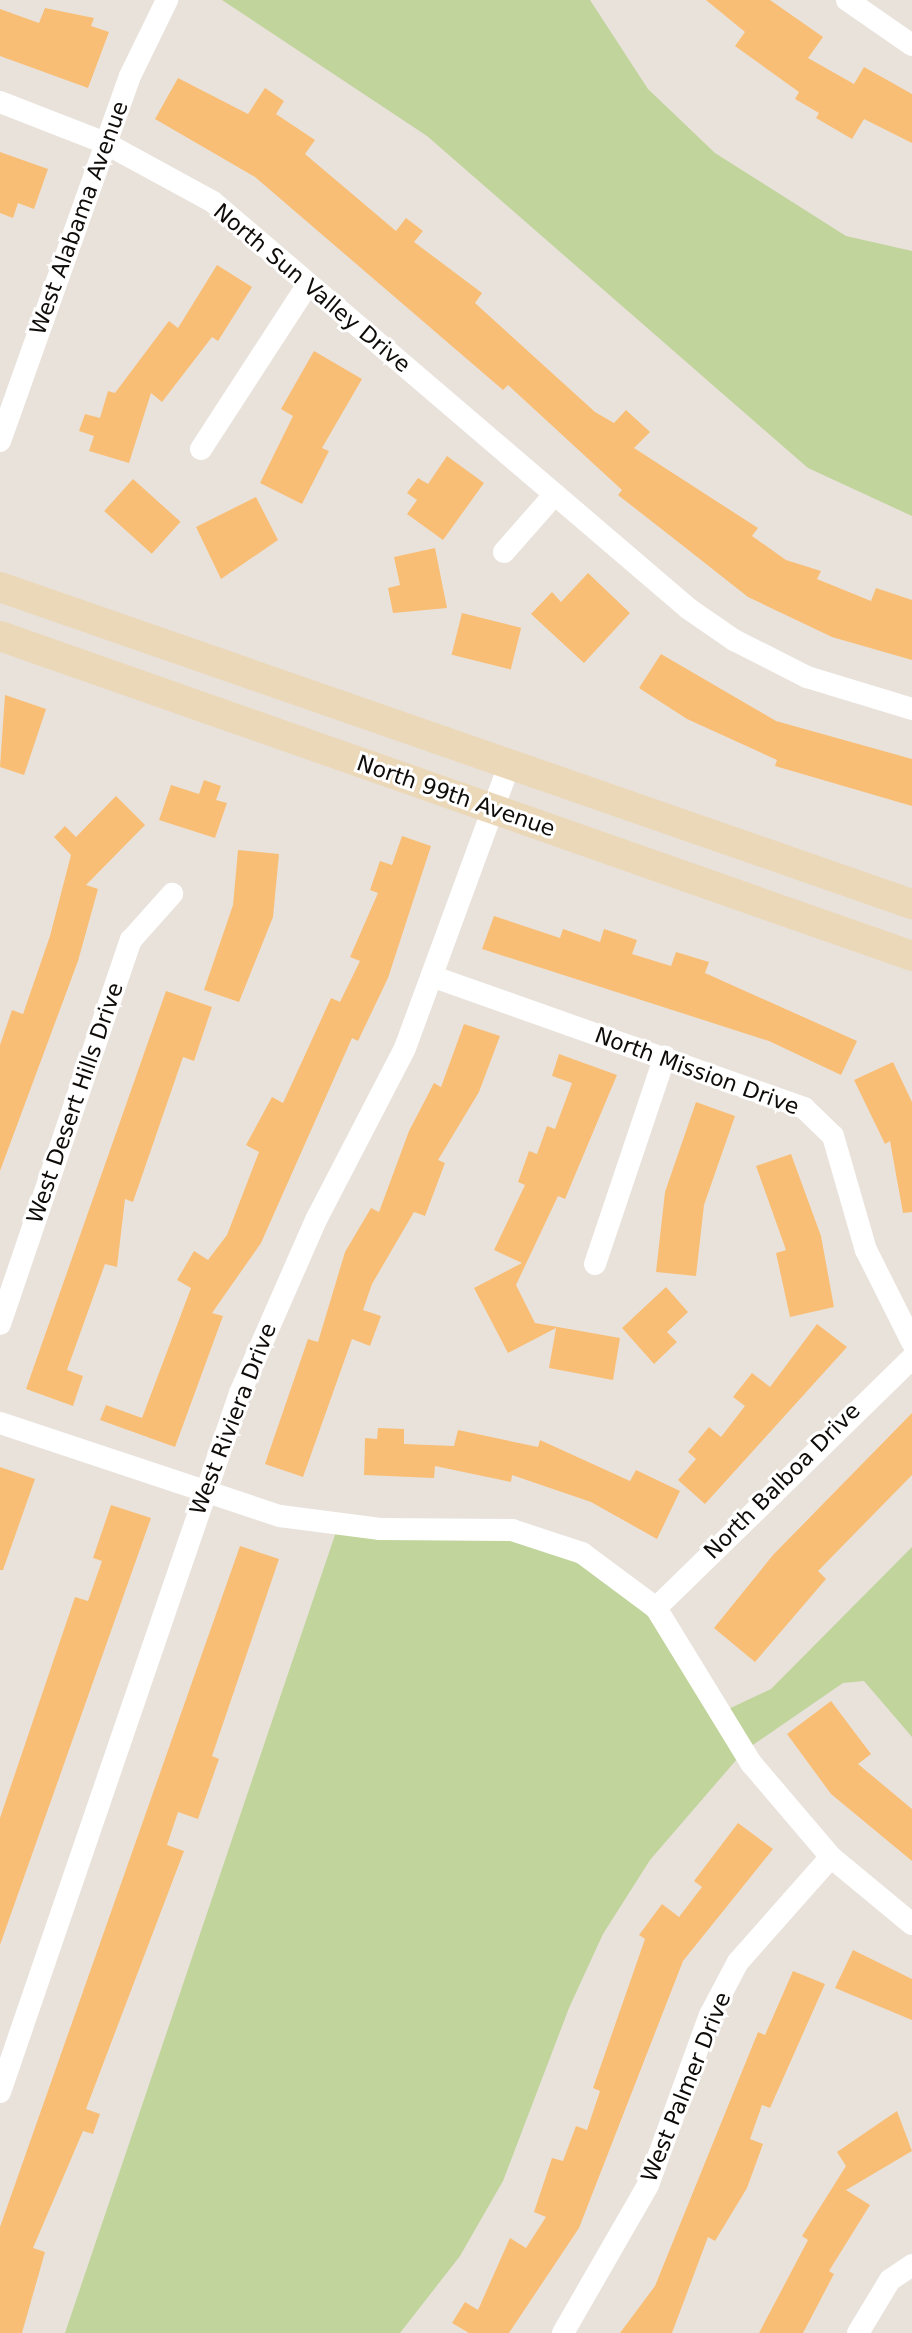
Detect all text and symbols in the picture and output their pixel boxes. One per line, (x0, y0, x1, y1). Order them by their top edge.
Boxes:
street label: West Alabama Avenue (24, 98, 134, 338)
street label: North Sun Valley Drive (208, 198, 416, 378)
street label: North 99th Avenue (353, 750, 559, 842)
street label: West Desert Hills Drive (21, 979, 129, 1227)
street label: North Mission Drive (591, 1022, 803, 1120)
street label: West Riviera Drive (184, 1319, 282, 1519)
street label: North Balboa Drive (699, 1398, 865, 1564)
street label: West Palmer Drive (636, 1988, 736, 2186)

